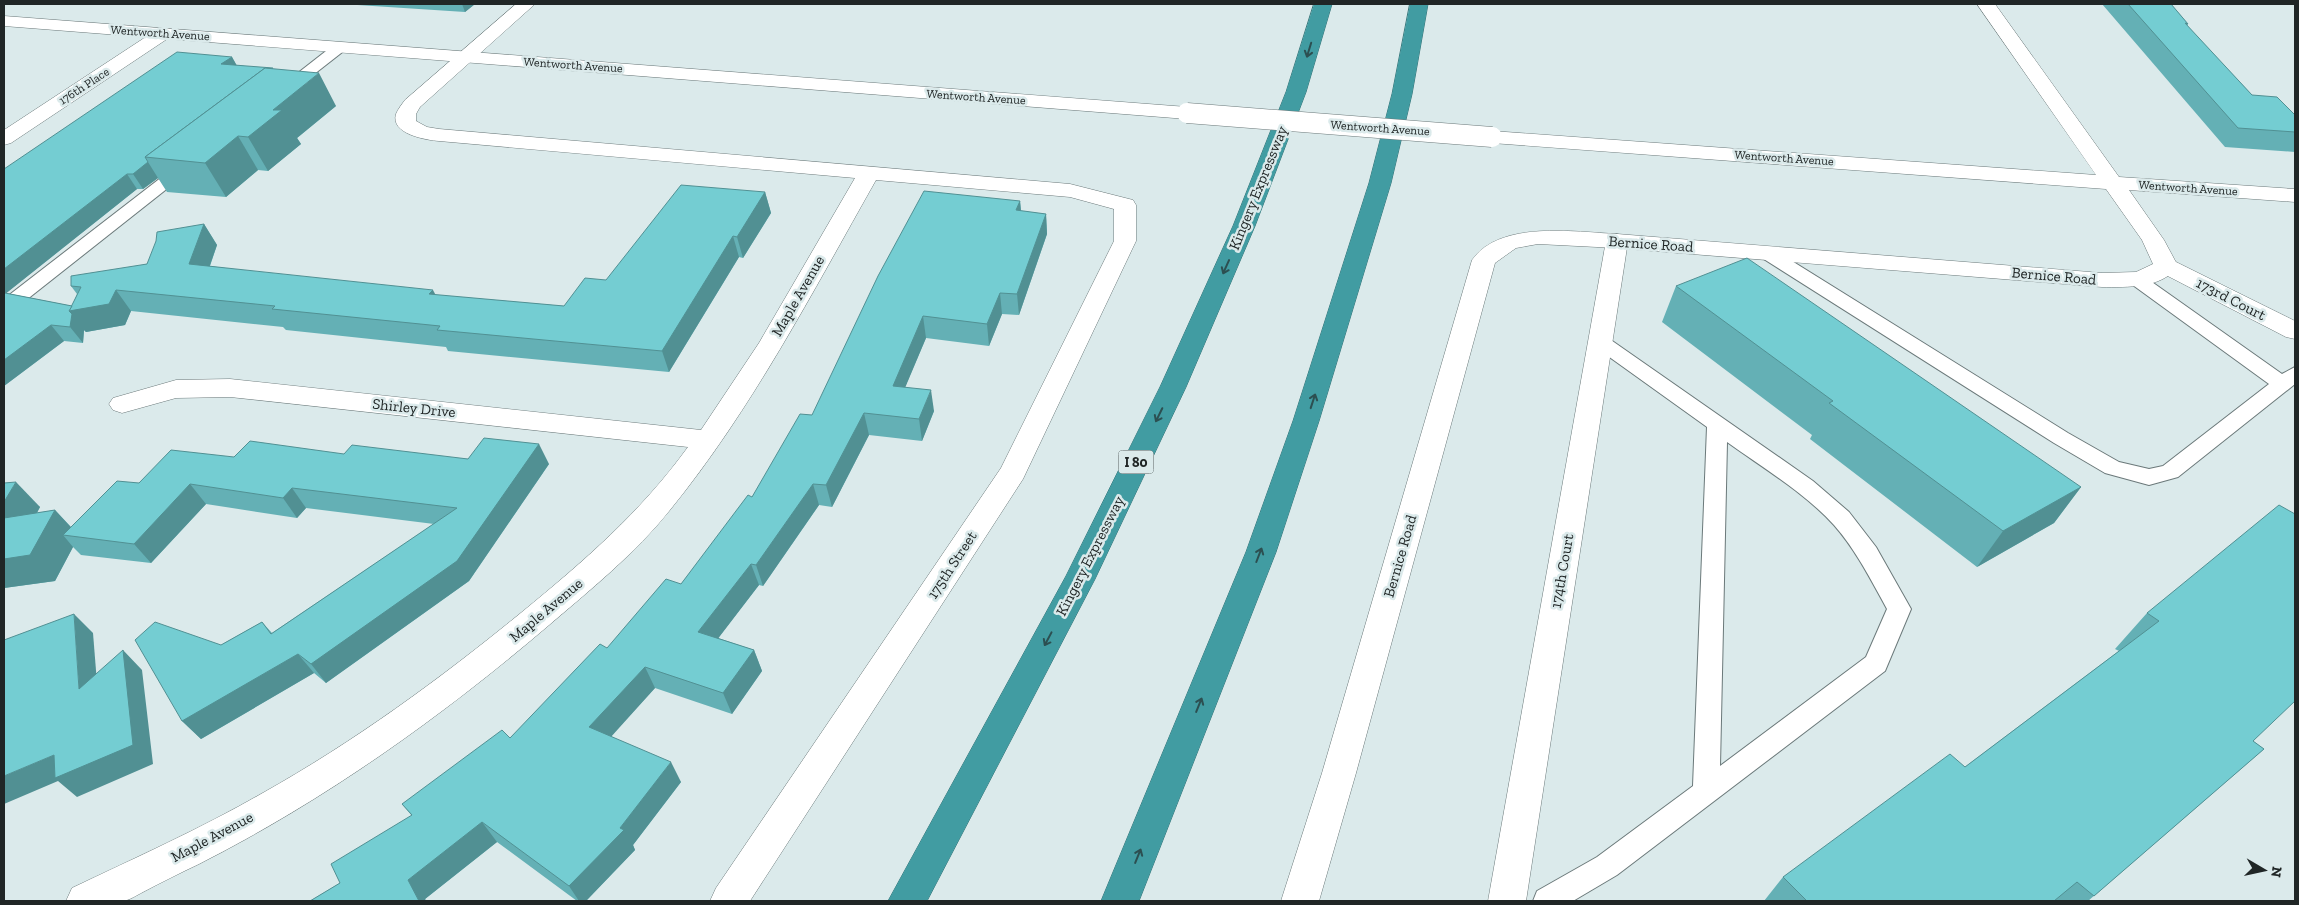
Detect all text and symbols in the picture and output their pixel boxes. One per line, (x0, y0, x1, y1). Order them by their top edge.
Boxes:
street label: Wentworth Avenue (110, 23, 210, 43)
one-way arrow (1304, 42, 1313, 58)
street label: Wentworth Avenue (523, 55, 623, 75)
street label: 176th Place (56, 64, 112, 107)
street label: Wentworth Avenue (926, 87, 1026, 107)
street label: Wentworth Avenue (1330, 118, 1430, 138)
street label: Kingery Expressway (1225, 123, 1291, 253)
street label: Wentworth Avenue (1734, 148, 1834, 168)
street label: Wentworth Avenue (2138, 178, 2238, 198)
street label: Bernice Road (1608, 232, 1695, 256)
street label: Maple Avenue (768, 252, 828, 340)
one-way arrow (1220, 259, 1230, 274)
street label: Bernice Road (2011, 263, 2098, 289)
street label: 173rd Court (2193, 274, 2269, 324)
one-way arrow (1308, 393, 1318, 409)
street label: Shirley Drive (371, 395, 457, 421)
one-way arrow (1154, 407, 1163, 422)
road number: I 80 (1118, 451, 1154, 474)
street label: Kingery Expressway (1052, 493, 1128, 619)
street label: Bernice Road (1380, 512, 1421, 599)
street label: 175th Street (923, 527, 981, 602)
street label: 174th Court (1547, 532, 1577, 610)
one-way arrow (1256, 547, 1265, 562)
street label: Maple Avenue (506, 574, 586, 646)
one-way arrow (1043, 632, 1053, 647)
one-way arrow (1195, 698, 1204, 713)
street label: Maple Avenue (168, 808, 256, 866)
north arrow (2239, 845, 2289, 895)
one-way arrow (1134, 849, 1143, 864)
text: N (2267, 865, 2286, 879)

